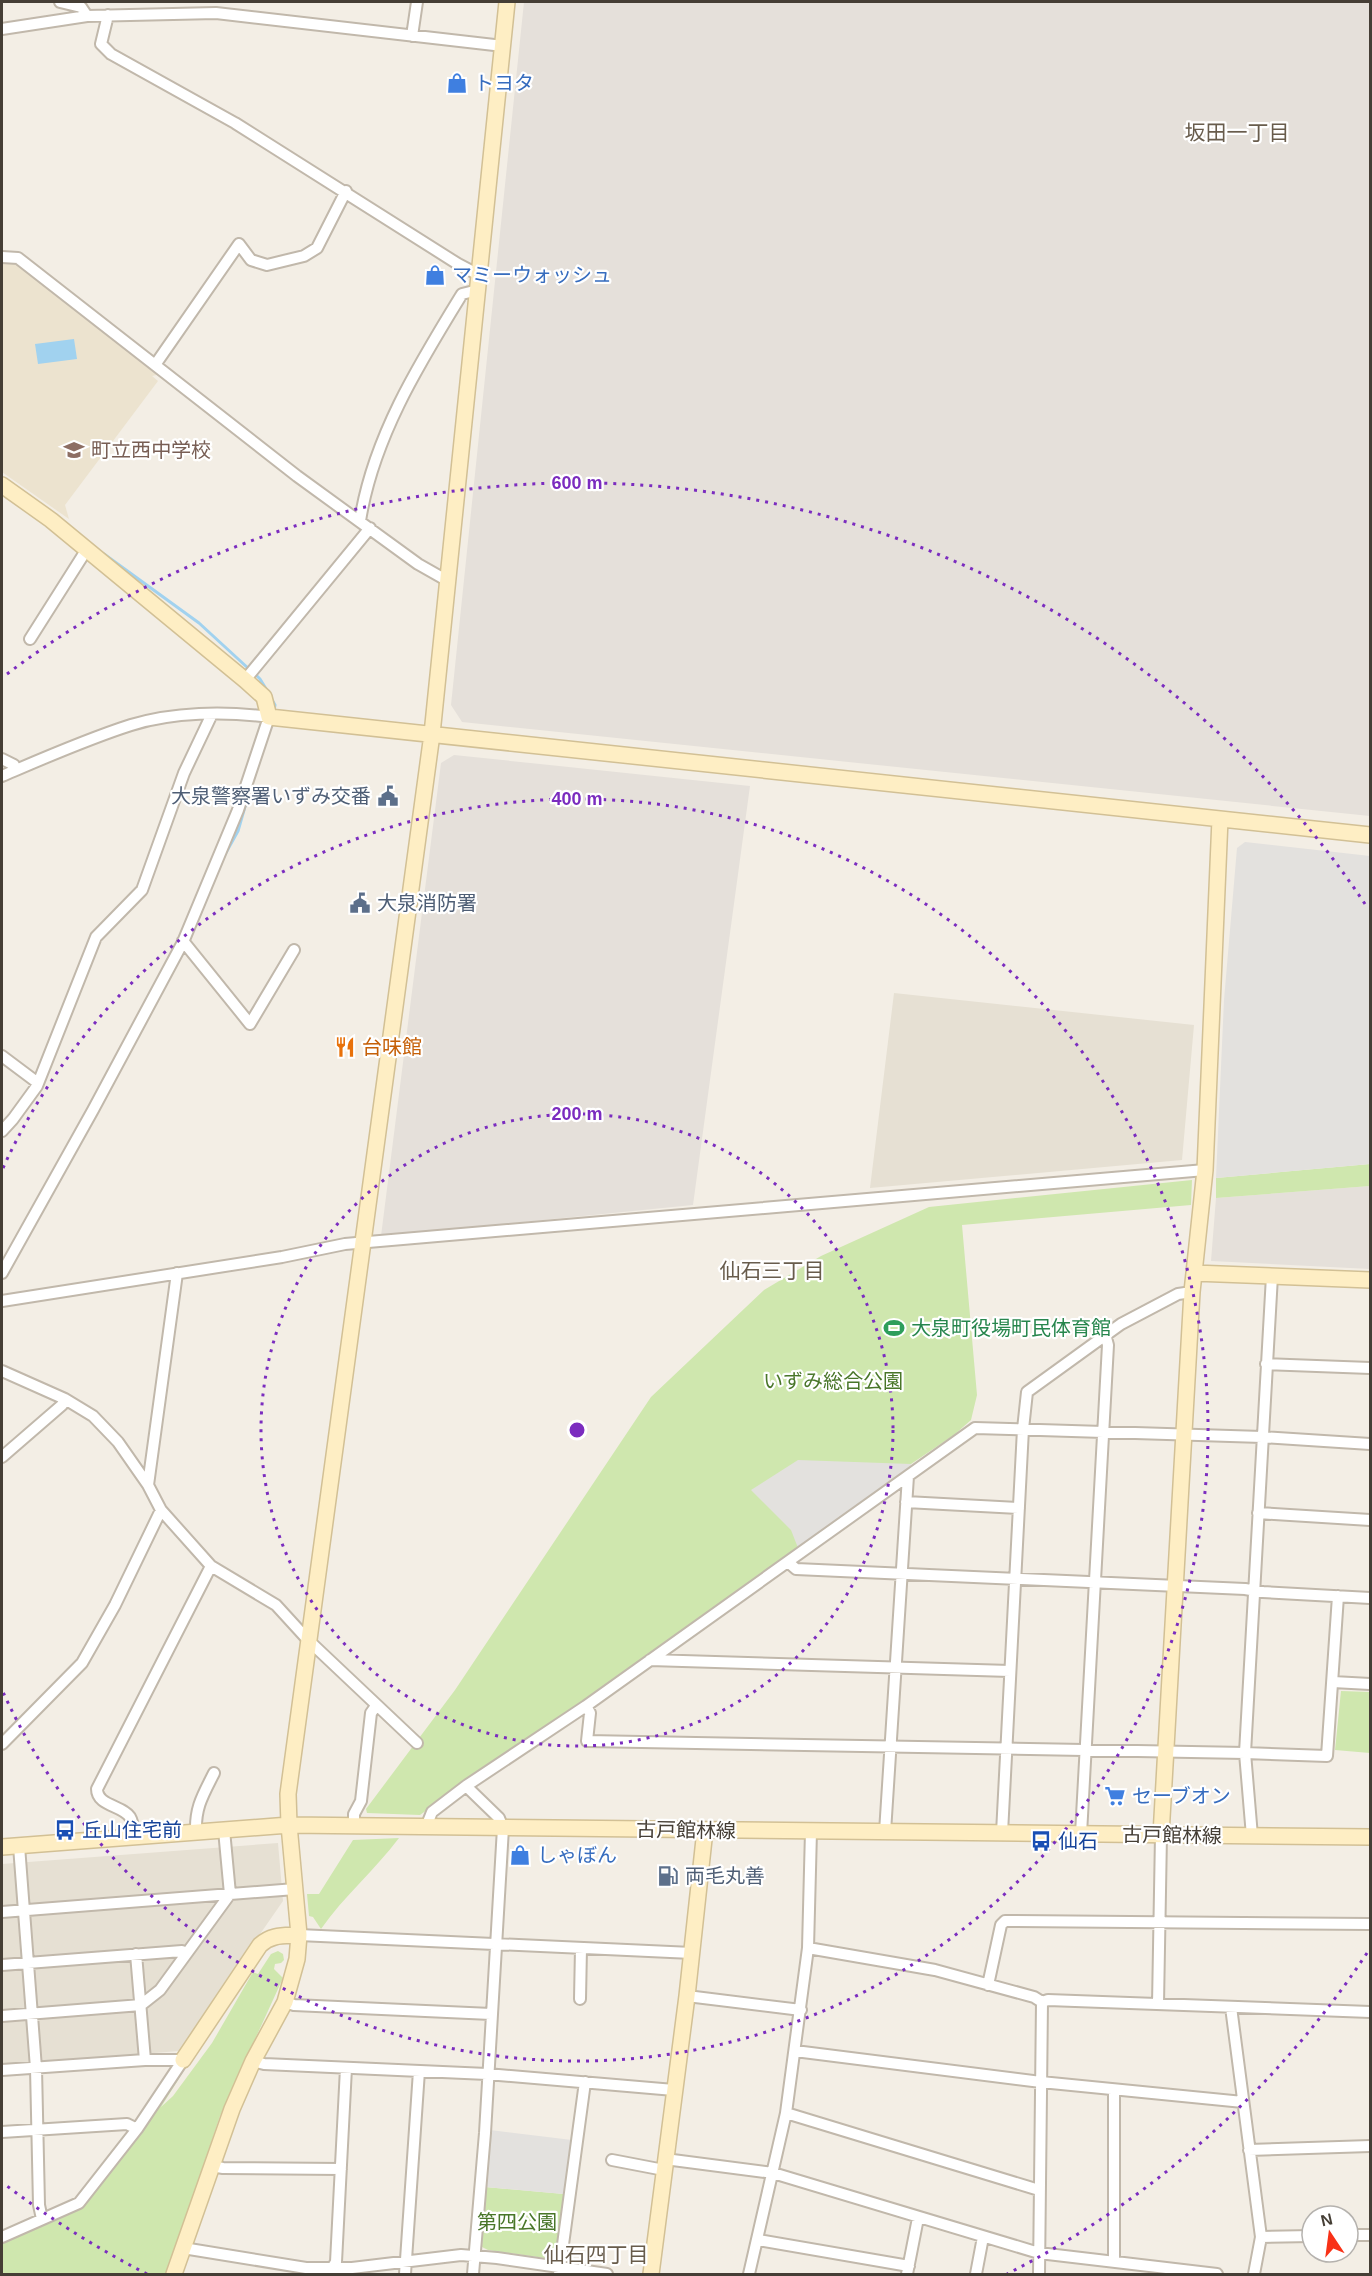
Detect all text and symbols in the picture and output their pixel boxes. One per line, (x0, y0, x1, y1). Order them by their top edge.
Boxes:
shop icon: トヨタ (445, 71, 469, 95)
place label: トヨタ (474, 72, 534, 94)
district label: 坂田一丁目 (1185, 121, 1290, 144)
shop icon: マミーウォッシュ (423, 263, 447, 287)
place label: マミーウォッシュ (452, 264, 612, 286)
school or university icon: 町立西中学校 (62, 438, 86, 462)
place label: 町立西中学校 (91, 439, 211, 461)
text: 600 m (551, 473, 603, 493)
public building icon: 大泉警察署いずみ交番 (376, 784, 400, 808)
place label: 大泉警察署いずみ交番 (171, 785, 371, 807)
text: 400 m (551, 789, 603, 809)
public building icon: 大泉消防署 (348, 891, 372, 915)
place label: 大泉消防署 (377, 892, 477, 914)
restaurant icon: 台味館 (333, 1035, 357, 1059)
place label: 台味館 (362, 1036, 422, 1058)
text: 200 m (551, 1104, 603, 1124)
district label: 仙石三丁目 (720, 1259, 825, 1282)
sports icon: 大泉町役場町民体育館 (882, 1316, 906, 1340)
place label: 大泉町役場町民体育館 (911, 1317, 1111, 1339)
park label: いずみ総合公園 (763, 1370, 903, 1392)
centre of rings (567, 1420, 587, 1440)
supermarket icon: セーブオン (1103, 1784, 1127, 1808)
place label: セーブオン (1132, 1785, 1231, 1807)
bus stop icon: 丘山住宅前 (53, 1818, 77, 1842)
street label: 古戸館林線 (636, 1818, 736, 1842)
place label: 丘山住宅前 (82, 1819, 182, 1841)
street label: 古戸館林線 (1122, 1823, 1222, 1847)
bus stop icon: 仙石 (1029, 1829, 1053, 1853)
place label: 仙石 (1058, 1830, 1098, 1852)
shop icon: しゃぼん (508, 1843, 532, 1867)
place label: しゃぼん (537, 1844, 617, 1866)
fuel station icon: 両毛丸善 (656, 1864, 680, 1888)
place label: 両毛丸善 (685, 1865, 765, 1887)
north arrow (1300, 2204, 1360, 2264)
text: N (1319, 2210, 1334, 2229)
park label: 第四公園 (477, 2211, 557, 2233)
district label: 仙石四丁目 (544, 2243, 649, 2266)

